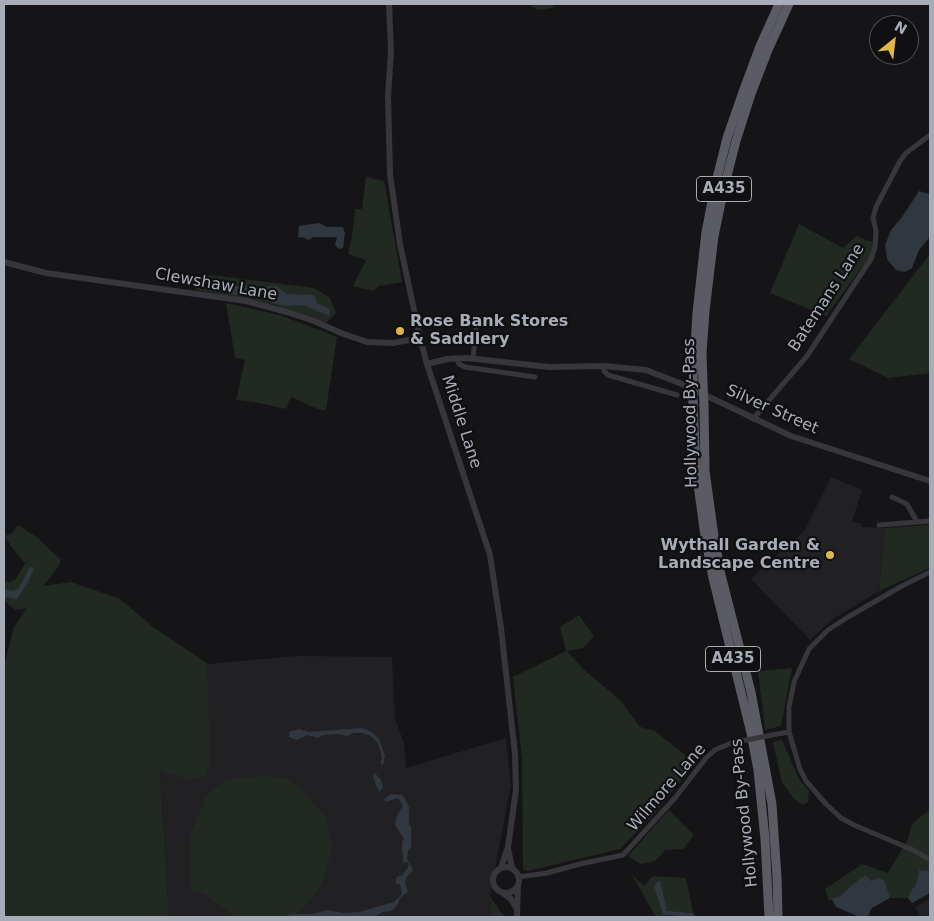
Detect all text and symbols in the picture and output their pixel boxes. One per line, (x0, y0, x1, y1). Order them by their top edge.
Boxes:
north arrow (869, 15, 919, 65)
text: N (892, 18, 910, 38)
road number: A435 (696, 176, 752, 202)
street label: Batemans Lane (785, 241, 869, 355)
street label: Clewshaw Lane (153, 265, 279, 305)
place label: Rose Bank Stores & Saddlery (410, 312, 568, 350)
marker: Rose Bank Stores & Saddlery (394, 325, 406, 337)
street label: Hollywood By-Pass (680, 338, 702, 488)
street label: Middle Lane (437, 373, 485, 471)
street label: Silver Street (723, 381, 821, 439)
place label: Wythall Garden & Landscape Centre (658, 536, 820, 574)
marker: Wythall Garden & Landscape Centre (824, 549, 836, 561)
road number: A435 (706, 646, 760, 672)
street label: Hollywood By-Pass (728, 738, 762, 888)
street label: Wilmore Lane (624, 740, 710, 836)

